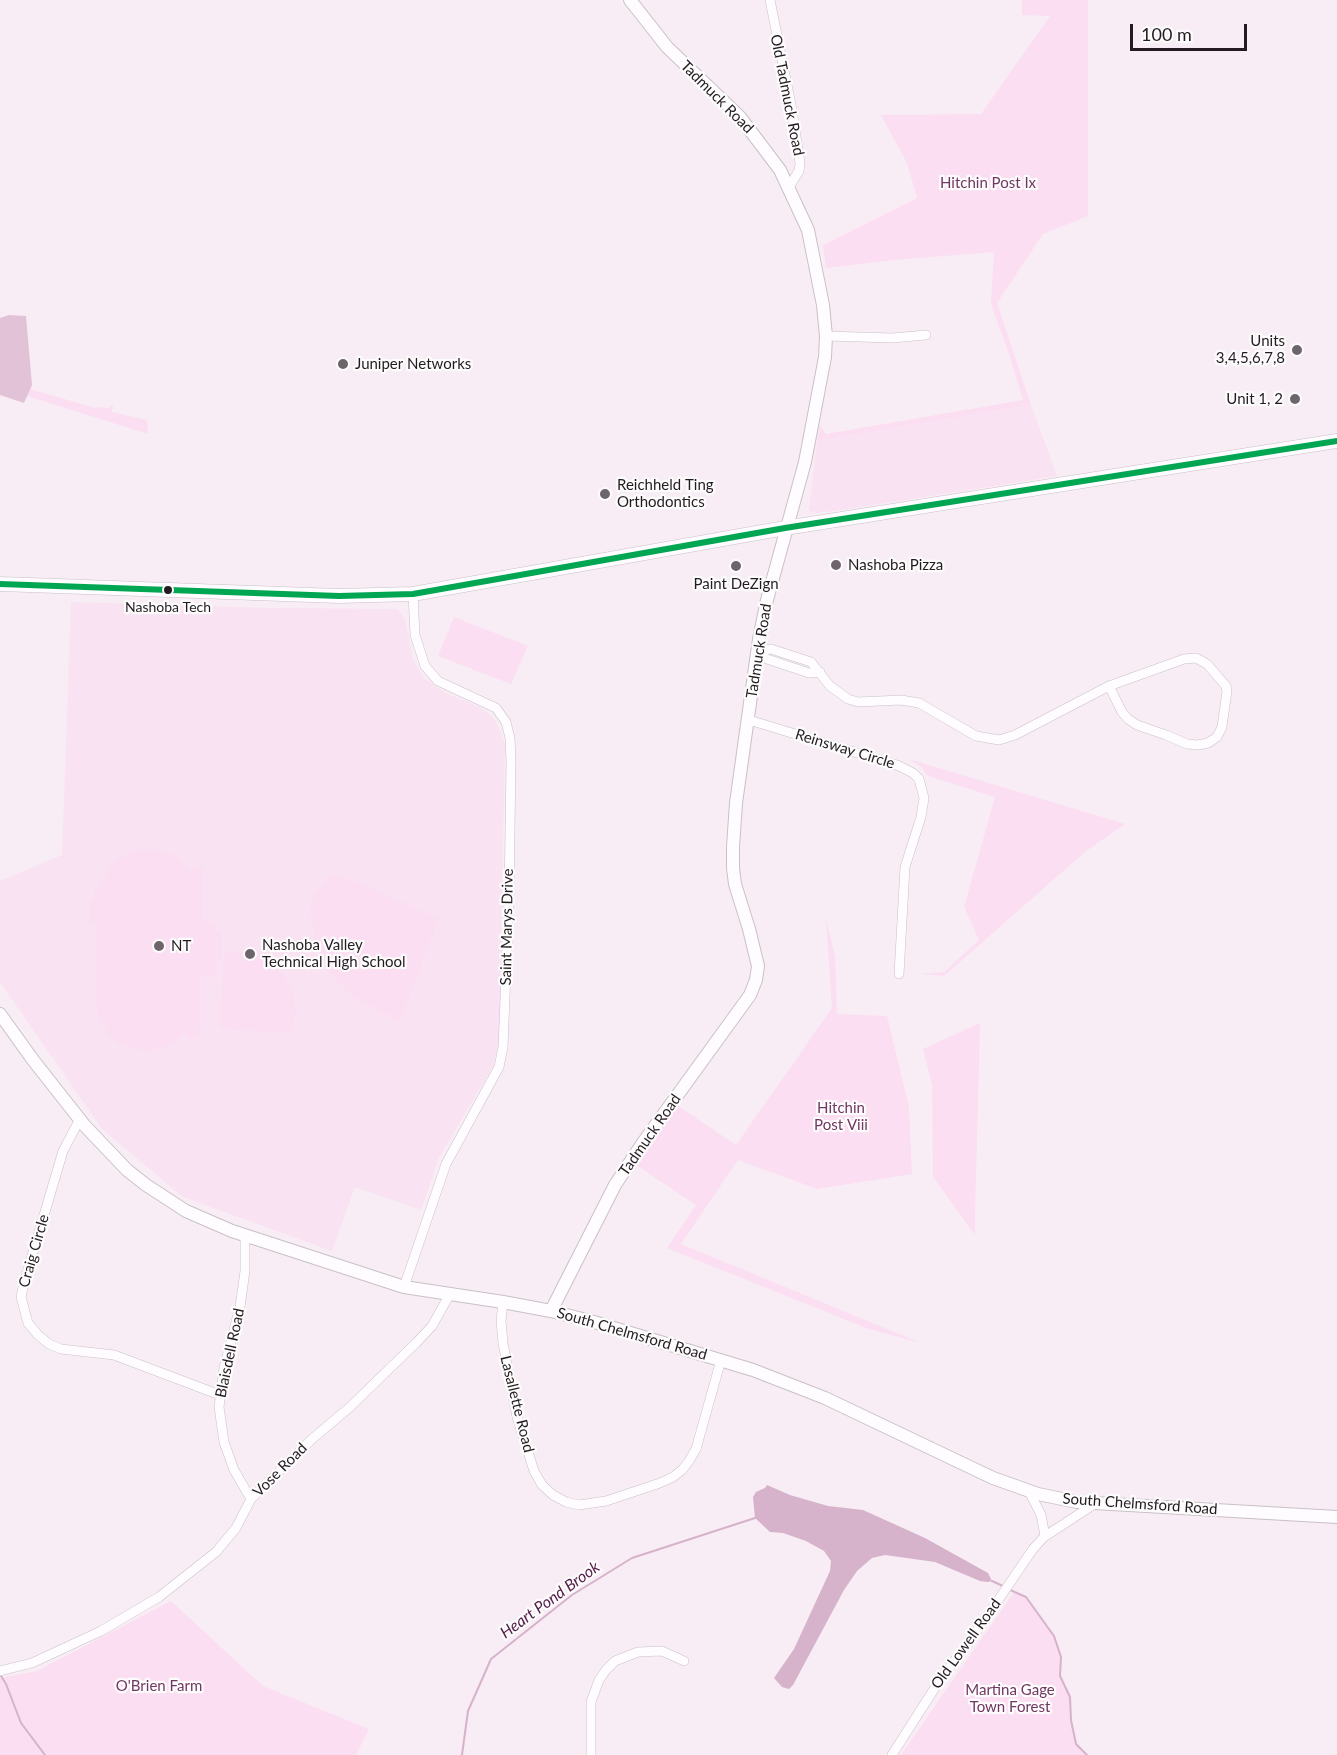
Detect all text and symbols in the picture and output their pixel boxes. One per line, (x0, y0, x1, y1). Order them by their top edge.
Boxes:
scale bar (1133, 12, 1250, 50)
text: 100 m (1141, 23, 1192, 45)
street label: Old Tadmuck Road (766, 33, 808, 157)
street label: Tadmuck Road (677, 57, 757, 137)
park label: Hitchin Post Ix (940, 174, 1036, 192)
place label: Units 3,4,5,6,7,8 (1216, 332, 1285, 367)
marker: Units 3,4,5,6,7,8 (1290, 343, 1304, 357)
place label: Juniper Networks (355, 355, 471, 373)
marker: Juniper Networks (336, 357, 350, 371)
place label: Unit 1, 2 (1226, 390, 1283, 408)
marker: Unit 1, 2 (1288, 392, 1302, 406)
place label: Reichheld Ting Orthodontics (617, 476, 714, 511)
marker: Reichheld Ting Orthodontics (598, 487, 612, 501)
place label: Nashoba Pizza (848, 556, 943, 574)
marker: Nashoba Pizza (829, 558, 843, 572)
marker: Paint DeZign (729, 559, 743, 573)
place label: Paint DeZign (693, 575, 779, 593)
marker: Nashoba Tech (162, 584, 174, 596)
place label: Nashoba Tech (125, 599, 211, 615)
street label: Tadmuck Road (743, 602, 775, 700)
street label: Reinsway Circle (793, 725, 897, 773)
street label: Saint Marys Drive (497, 868, 517, 986)
place label: Nashoba Valley Technical High School (262, 936, 406, 971)
place label: NT (171, 937, 191, 955)
marker: NT (152, 939, 166, 953)
marker: Nashoba Valley Technical High School (243, 947, 257, 961)
street label: Tadmuck Road (615, 1091, 685, 1179)
park label: Hitchin Post Viii (814, 1099, 868, 1134)
street label: Craig Circle (15, 1212, 53, 1290)
street label: South Chelmsford Road (555, 1304, 709, 1364)
street label: Blaisdell Road (212, 1307, 248, 1399)
street label: Lasallette Road (496, 1354, 538, 1454)
street label: Vose Road (249, 1439, 311, 1501)
street label: South Chelmsford Road (1062, 1490, 1218, 1518)
water label: Heart Pond Brook (497, 1557, 603, 1643)
street label: Old Lowell Road (927, 1595, 1005, 1693)
park label: O'Brien Farm (116, 1677, 202, 1695)
park label: Martina Gage Town Forest (965, 1681, 1055, 1716)

